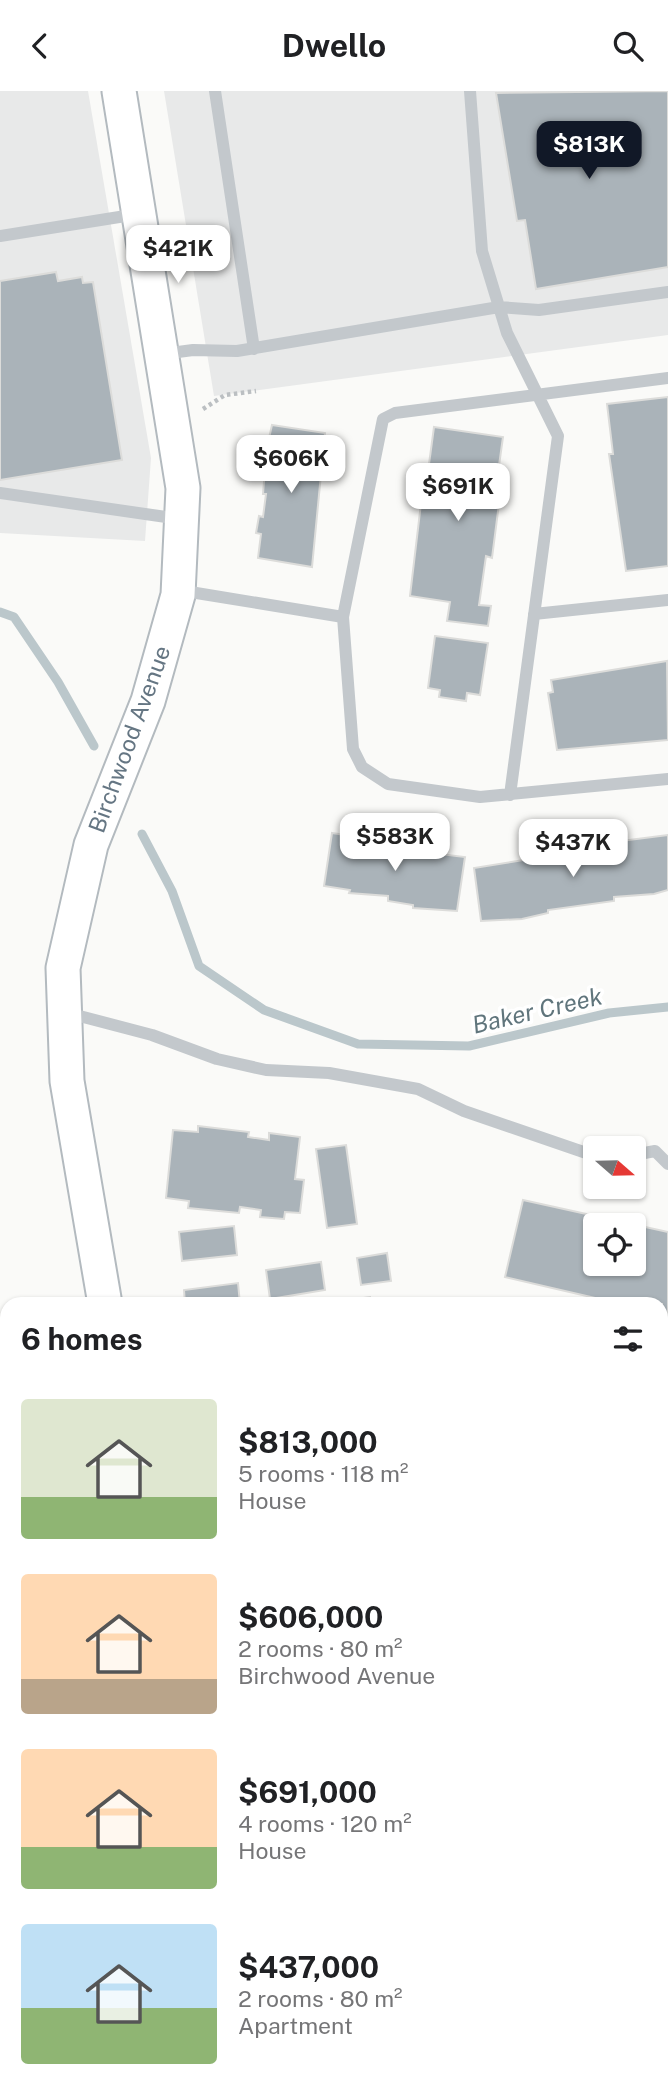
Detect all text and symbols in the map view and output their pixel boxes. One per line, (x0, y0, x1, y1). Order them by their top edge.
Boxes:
icon: back (21, 27, 59, 65)
text: Dwello (282, 27, 386, 64)
icon: search (609, 27, 647, 65)
pin: $813K (540, 122, 638, 181)
text: $813K (553, 130, 625, 157)
pin: $421K (129, 225, 227, 285)
text: $421K (142, 234, 214, 261)
pin: $606K (242, 435, 340, 495)
text: $606K (252, 444, 330, 471)
pin: $691K (409, 463, 507, 523)
text: $691K (422, 472, 494, 499)
street label: Birchwood Avenue (83, 642, 175, 836)
pin: $583K (346, 813, 444, 873)
pin: $437K (524, 819, 622, 879)
text: $583K (356, 822, 434, 849)
text: $437K (535, 828, 611, 855)
water label: Baker Creek (469, 981, 605, 1039)
north arrow (583, 1136, 646, 1199)
map controls (583, 1136, 646, 1276)
button: locate (583, 1213, 646, 1276)
icon: filters (609, 1320, 647, 1358)
text: 6 homes (21, 1321, 143, 1357)
text: $813,000 (238, 1424, 377, 1460)
icon: home (77, 1427, 161, 1511)
text: 5 rooms · 118 m² (238, 1460, 408, 1487)
text: House (238, 1487, 306, 1514)
text: $606,000 (238, 1599, 383, 1635)
icon: home (77, 1602, 161, 1686)
text: 2 rooms · 80 m² (238, 1635, 403, 1662)
text: Birchwood Avenue (238, 1662, 435, 1689)
text: $691,000 (238, 1774, 377, 1810)
icon: home (77, 1777, 161, 1861)
text: 4 rooms · 120 m² (238, 1810, 412, 1837)
text: House (238, 1837, 306, 1864)
text: $437,000 (238, 1949, 379, 1985)
icon: home (77, 1952, 161, 2036)
text: 2 rooms · 80 m² (238, 1985, 403, 2012)
text: Apartment (238, 2012, 353, 2039)

